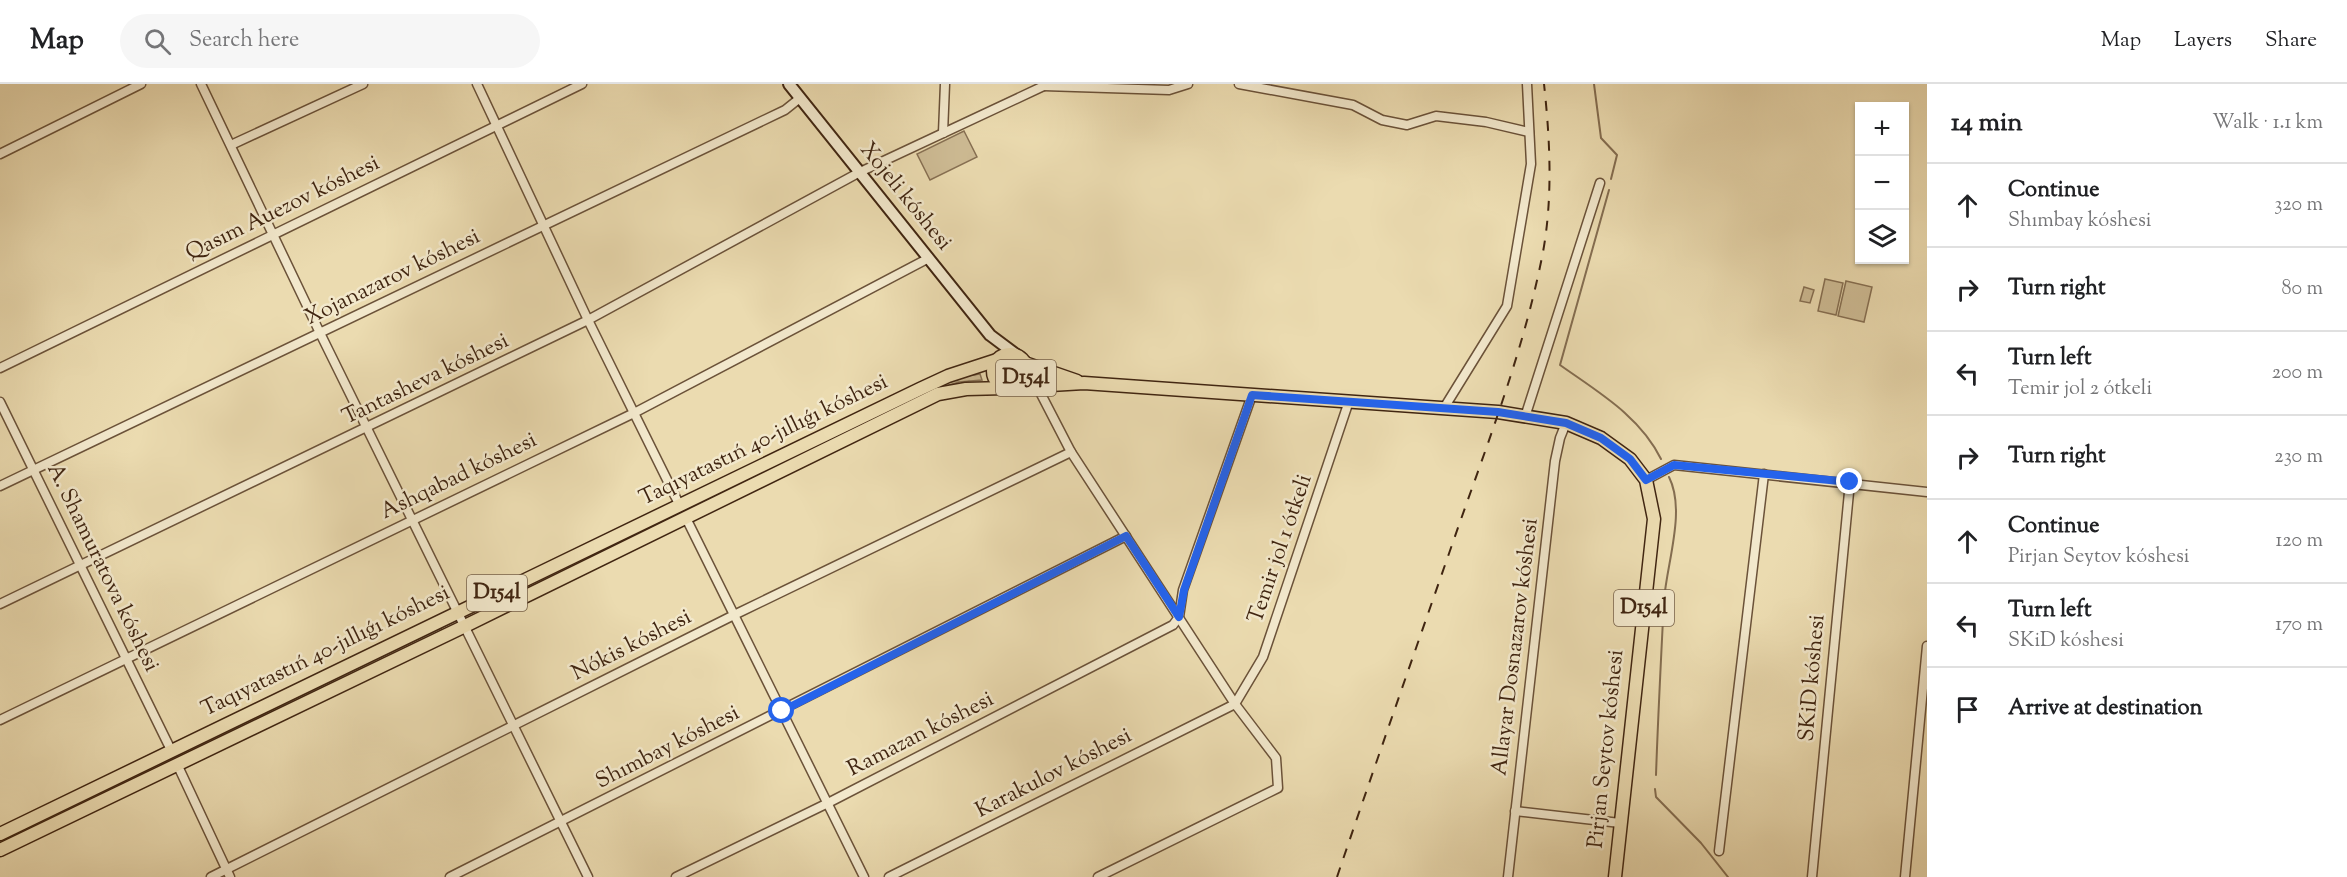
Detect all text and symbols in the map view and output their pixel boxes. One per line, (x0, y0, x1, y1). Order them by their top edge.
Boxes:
search box (120, 14, 540, 68)
text: Map (30, 21, 84, 61)
icon: search (141, 25, 174, 58)
text: Search here (189, 25, 299, 57)
text: Map (2101, 26, 2141, 56)
text: Layers (2174, 26, 2232, 56)
text: Share (2265, 26, 2317, 56)
map controls (1855, 102, 1909, 264)
button: + (1855, 102, 1909, 156)
text: 14 min (1951, 105, 2023, 142)
text: Walk · 1.1 km (2212, 109, 2323, 138)
street label: Xojeli kóshesi (851, 136, 959, 258)
street label: Qasım Auezov kóshesi (181, 148, 385, 270)
button: − (1855, 156, 1909, 210)
text: Continue (2008, 175, 2099, 207)
icon: ahead (1951, 189, 1984, 222)
text: 320 m (2274, 191, 2323, 220)
text: Shımbay kóshesi (2008, 207, 2152, 236)
button: layers (1855, 210, 1909, 264)
street label: Xojanazarov kóshesi (300, 222, 486, 334)
icon: right (1951, 273, 1984, 306)
text: Turn right (2008, 273, 2105, 305)
text: 80 m (2282, 275, 2323, 304)
street label: Tantasheva kóshesi (337, 326, 515, 434)
text: Turn left (2008, 343, 2091, 375)
icon: left (1951, 357, 1984, 390)
text: 200 m (2272, 359, 2323, 388)
road number: D154l (996, 360, 1056, 396)
street label: Taqıyatastıń 40-jıllıǵı kóshesi (634, 367, 894, 515)
text: Temir jol 2 ótkeli (2008, 375, 2152, 404)
street label: Ashqabad kóshesi (375, 425, 543, 529)
icon: right (1951, 441, 1984, 474)
text: Turn right (2008, 441, 2105, 473)
text: 230 m (2274, 443, 2323, 472)
street label: A. Shamuratova kóshesi (38, 458, 166, 678)
route end (1836, 468, 1862, 494)
street label: Temir jol 1 ótkeli (1241, 470, 1321, 628)
text: Continue (2008, 511, 2099, 543)
street label: Allayar Dosnazarov kóshesi (1484, 516, 1548, 778)
icon: ahead (1951, 525, 1984, 558)
text: 120 m (2275, 527, 2323, 556)
text: Pirjan Seytov kóshesi (2008, 543, 2190, 572)
road number: D154l (467, 575, 527, 611)
street label: Taqıyatastıń 40-jıllıǵı kóshesi (196, 578, 456, 726)
road number: D154l (1614, 590, 1674, 626)
text: Turn left (2008, 595, 2091, 627)
street label: Nókis kóshesi (566, 602, 698, 690)
icon: left (1951, 609, 1984, 642)
text: 170 m (2275, 611, 2323, 640)
street label: SKiD kóshesi (1792, 613, 1834, 743)
text: SKiD kóshesi (2008, 627, 2124, 656)
street label: Pirjan Seytov kóshesi (1581, 648, 1633, 850)
street label: Ramazan kóshesi (842, 684, 1000, 786)
icon: arrive (1951, 693, 1984, 726)
text: Arrive at destination (2008, 693, 2203, 725)
route start (768, 697, 794, 723)
street label: Shımbay kóshesi (590, 698, 746, 798)
street label: Karakulov kóshesi (970, 721, 1138, 827)

